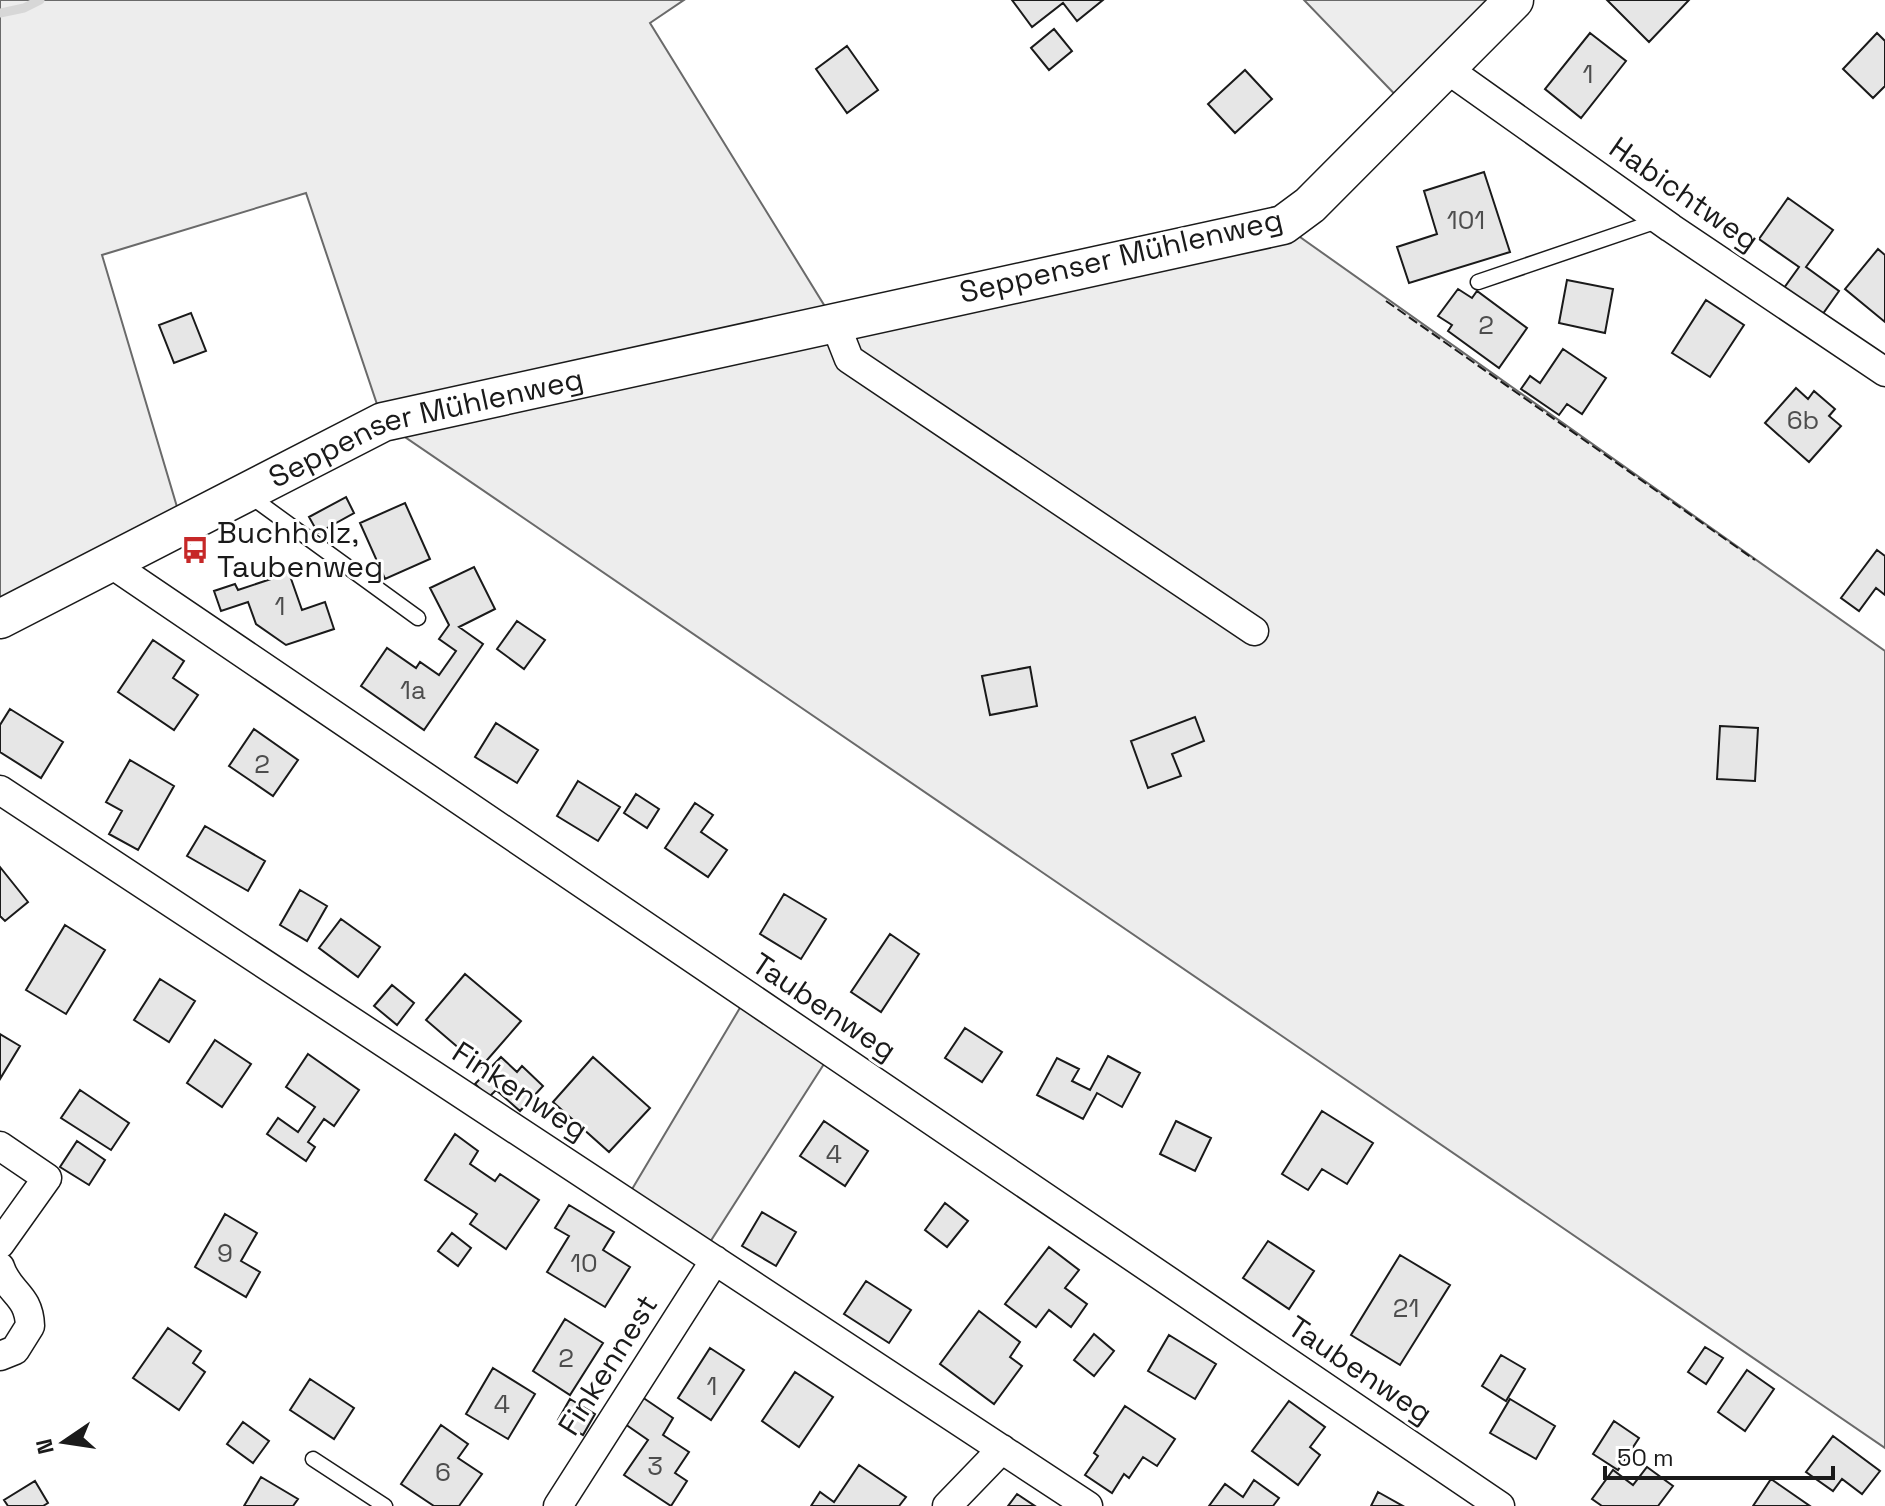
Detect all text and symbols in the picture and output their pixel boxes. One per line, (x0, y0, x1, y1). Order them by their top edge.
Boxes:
house number: 1 (1583, 57, 1593, 91)
street label: Habichtweg (1602, 128, 1767, 259)
street label: Seppenser Mühlenweg (956, 199, 1286, 312)
house number: 101 (1447, 203, 1485, 237)
house number: 2 (1478, 308, 1494, 342)
street label: Seppenser Mühlenweg (262, 359, 587, 496)
house number: 6b (1787, 403, 1819, 437)
place label: Buchholz, Taubenweg (217, 513, 383, 586)
bus stop icon: Buchholz, Taubenweg (180, 535, 210, 565)
house number: 1 (275, 589, 285, 623)
house number: 1a (400, 673, 426, 707)
house number: 2 (254, 747, 270, 781)
street label: Taubenweg (744, 944, 904, 1069)
street label: Finkenweg (445, 1032, 595, 1149)
house number: 4 (826, 1137, 842, 1171)
house number: 9 (217, 1236, 233, 1270)
house number: 10 (570, 1246, 598, 1280)
street label: Finkennest (549, 1287, 666, 1442)
house number: 21 (1393, 1291, 1419, 1325)
street label: Taubenweg (1280, 1307, 1440, 1432)
house number: 2 (558, 1341, 574, 1375)
house number: 1 (707, 1369, 717, 1403)
house number: 4 (494, 1387, 510, 1421)
north arrow (24, 1402, 104, 1482)
scale bar (1605, 1430, 1833, 1480)
text: N (29, 1436, 60, 1457)
text: 50 m (1617, 1442, 1674, 1473)
house number: 3 (647, 1449, 663, 1483)
house number: 6 (435, 1455, 451, 1489)

